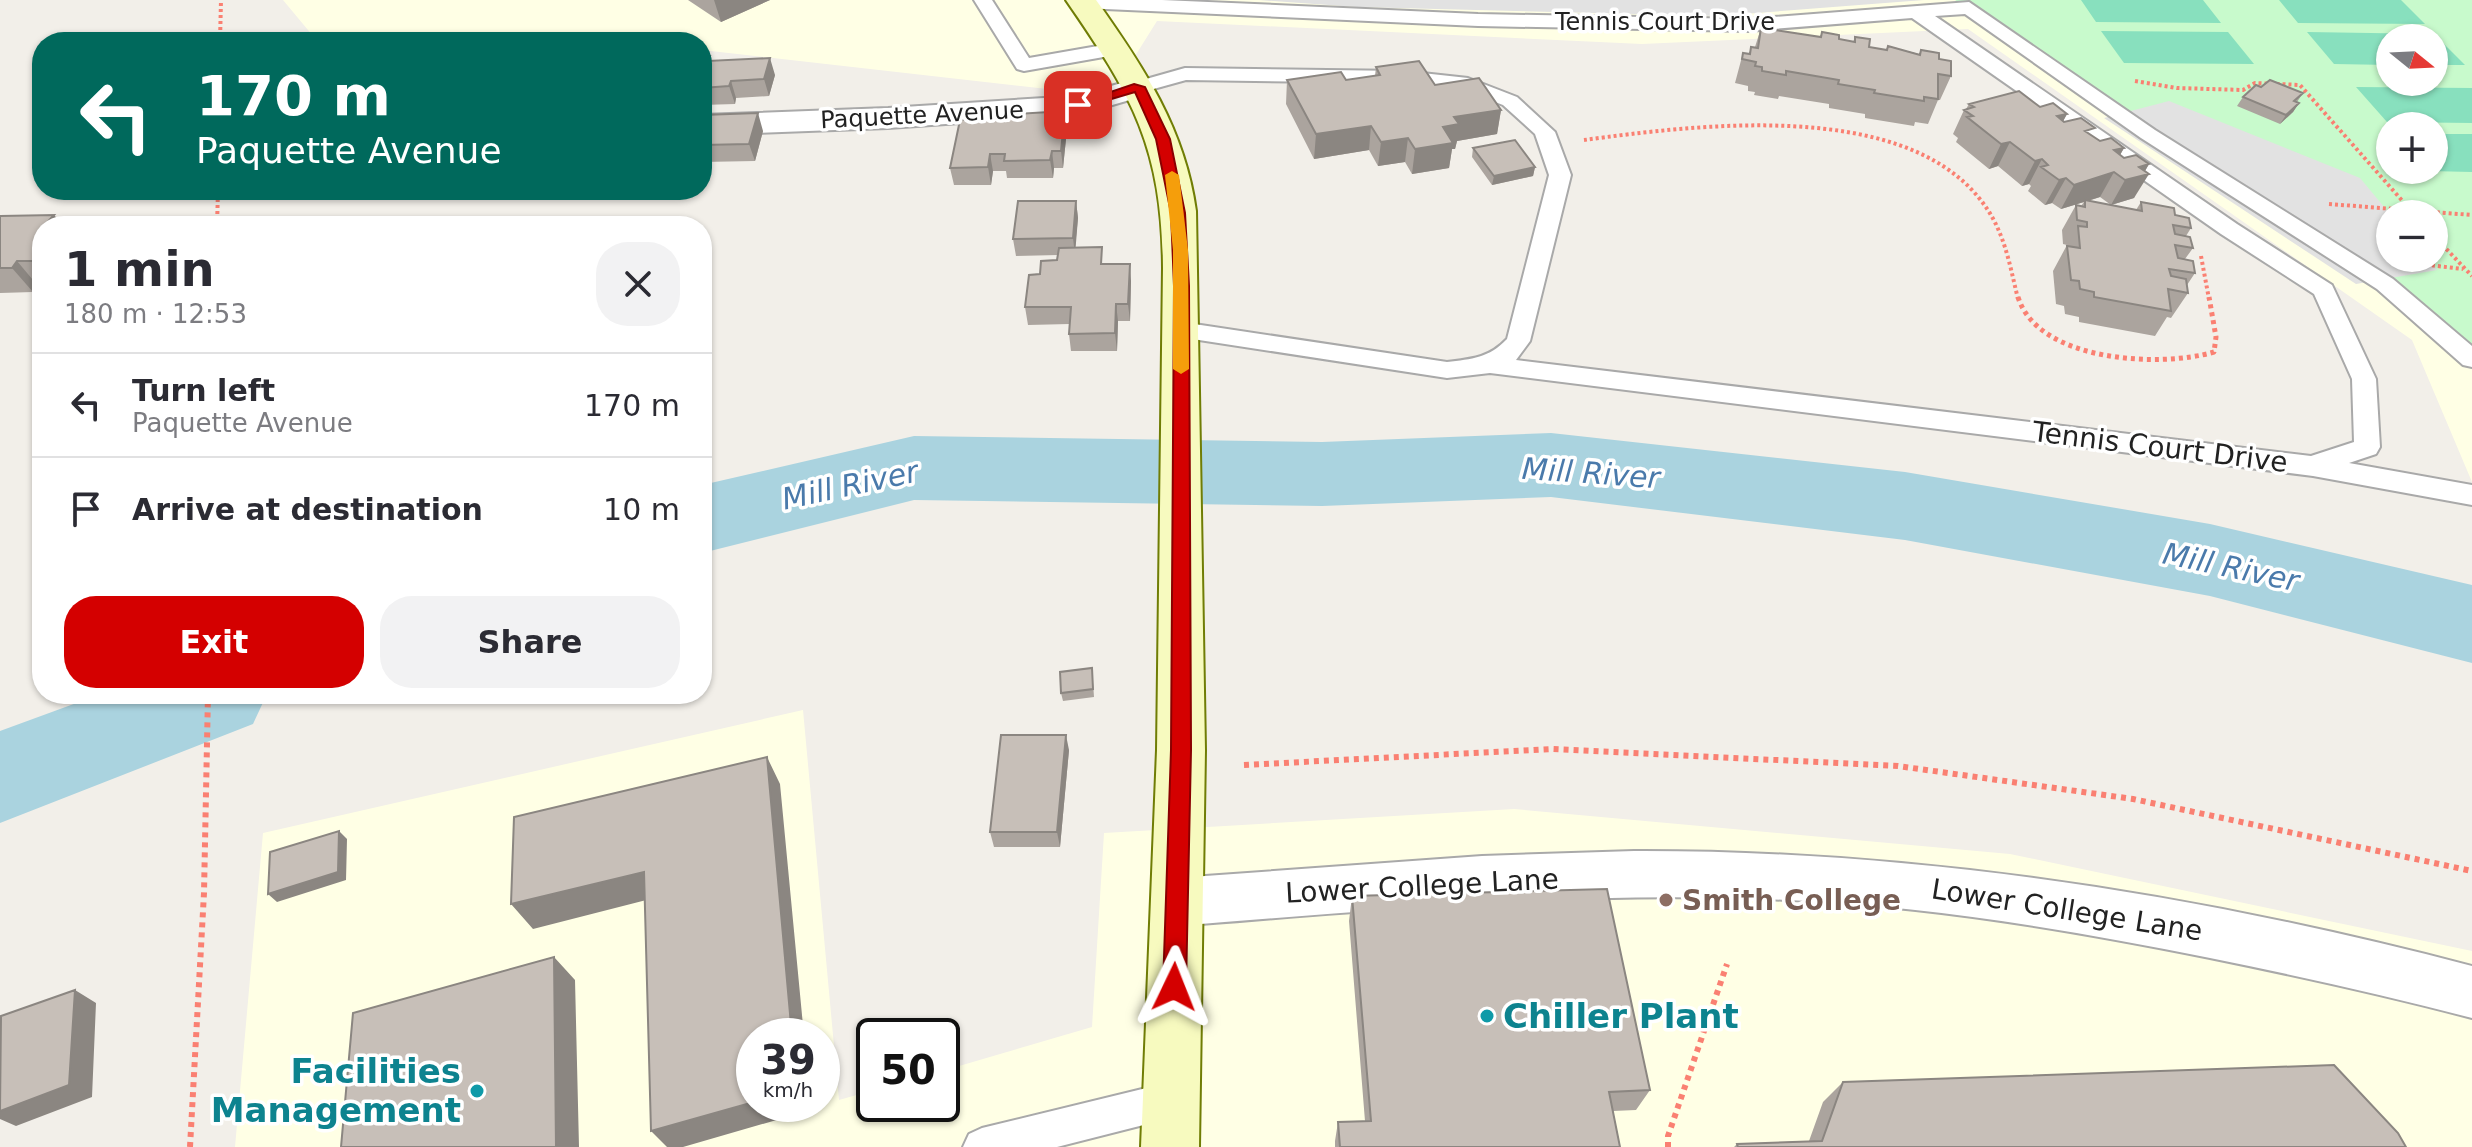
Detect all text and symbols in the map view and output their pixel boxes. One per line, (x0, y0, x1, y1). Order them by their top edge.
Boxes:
street label: Tennis Court Drive (1554, 8, 1775, 36)
north arrow (2376, 24, 2448, 96)
map controls (2376, 24, 2448, 272)
text: 170 m (196, 63, 391, 128)
icon: left (64, 64, 168, 168)
pin (1044, 71, 1112, 139)
icon: arrive (1056, 83, 1100, 127)
street label: Paquette Avenue (820, 96, 1024, 134)
button: + (2376, 112, 2448, 184)
text: Paquette Avenue (196, 130, 502, 171)
button: − (2376, 200, 2448, 272)
text: 1 min (64, 241, 215, 297)
button: close (596, 242, 680, 326)
text: 180 m · 12:53 (64, 299, 247, 329)
text: Turn left (132, 373, 275, 408)
icon: left (64, 383, 108, 427)
text: 170 m (584, 388, 680, 423)
text: Paquette Avenue (132, 408, 353, 438)
street label: Tennis Court Drive (2030, 415, 2289, 479)
water label: Mill River (1521, 451, 1663, 495)
water label: Mill River (779, 453, 923, 516)
icon: arrive (64, 487, 108, 531)
text: Arrive at destination (132, 492, 483, 527)
text: 10 m (603, 492, 680, 527)
water label: Mill River (2160, 536, 2304, 599)
button: Exit (64, 596, 364, 688)
button: Share (380, 596, 680, 688)
street label: Lower College Lane (1284, 862, 1560, 910)
street label: Lower College Lane (1929, 872, 2205, 948)
place label: Smith College (1682, 884, 1901, 917)
marker: Smith College (1657, 891, 1675, 909)
position arrow (1132, 945, 1216, 1029)
place label: Chiller Plant (1503, 996, 1739, 1036)
marker: Chiller Plant (1478, 1007, 1496, 1025)
speed limit sign: 50 (856, 1018, 960, 1122)
text: 39 (760, 1037, 816, 1083)
place label: Facilities Management (211, 1051, 461, 1130)
text: km/h (763, 1078, 813, 1102)
marker: Facilities Management (468, 1082, 486, 1100)

